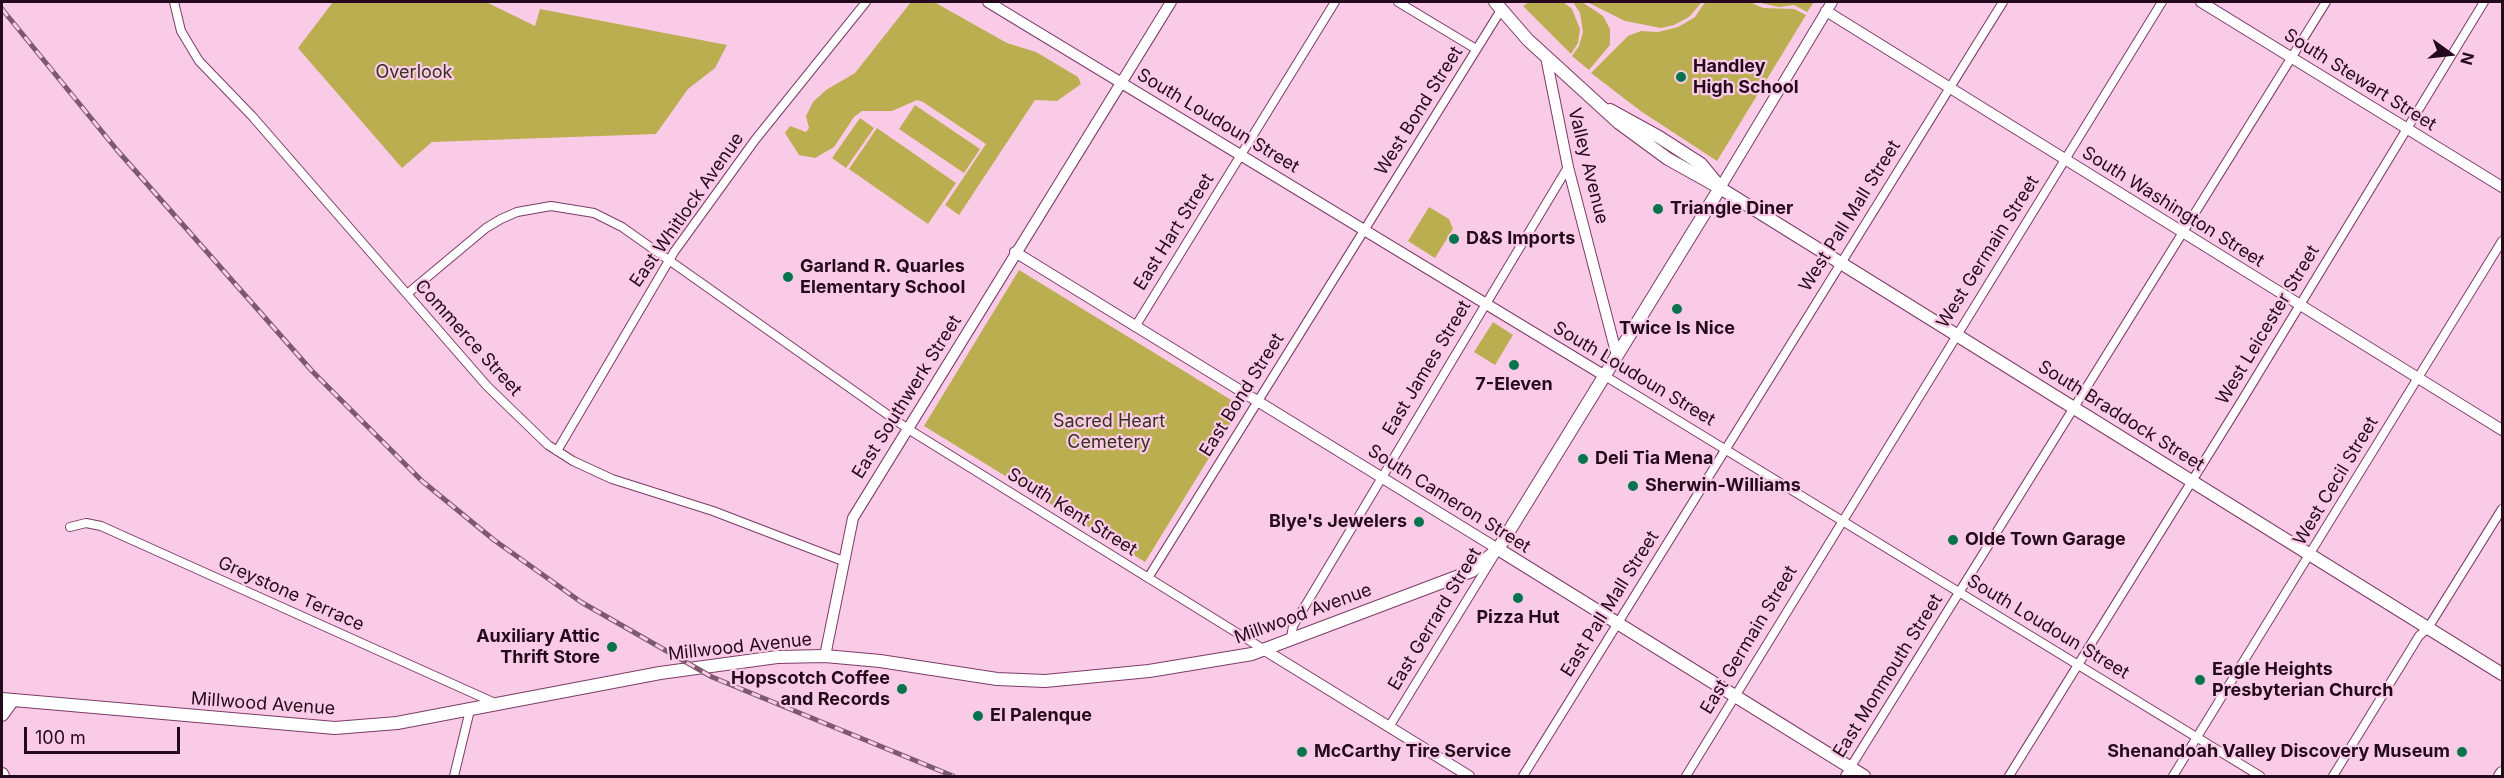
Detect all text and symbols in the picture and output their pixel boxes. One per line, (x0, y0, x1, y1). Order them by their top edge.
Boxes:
street label: South Stewart Street (2280, 24, 2440, 136)
north arrow (2420, 24, 2480, 84)
street label: West Bond Street (1371, 43, 1467, 179)
text: N (2456, 50, 2479, 67)
place label: Handley High School (1693, 56, 1799, 98)
park label: Overlook (376, 62, 452, 84)
street label: South Loudoun Street (1133, 64, 1303, 178)
marker: Handley High School (1674, 70, 1688, 84)
street label: Valley Avenue (1563, 106, 1613, 226)
street label: East Whitlock Avenue (625, 129, 749, 291)
street label: West Pall Mall Street (1795, 136, 1905, 296)
street label: South Washington Street (2078, 142, 2268, 272)
street label: East Hart Street (1129, 170, 1219, 294)
street label: West Germain Street (1932, 172, 2044, 332)
place label: Triangle Diner (1670, 198, 1793, 220)
marker: Triangle Diner (1651, 202, 1665, 216)
place label: D&S Imports (1466, 228, 1575, 250)
marker: D&S Imports (1447, 232, 1461, 246)
street label: West Leicester Street (2212, 241, 2324, 409)
place label: Garland R. Quarles Elementary School (800, 256, 965, 298)
marker: Garland R. Quarles Elementary School (781, 270, 795, 284)
street label: Commerce Street (410, 275, 526, 401)
street label: East James Street (1378, 297, 1476, 439)
marker: Twice Is Nice (1670, 302, 1684, 316)
street label: East Southwerk Street (848, 311, 966, 483)
street label: South Loudoun Street (1549, 317, 1719, 431)
place label: Twice Is Nice (1619, 318, 1735, 340)
street label: East Bond Street (1195, 329, 1289, 461)
street label: South Braddock Street (2034, 356, 2208, 476)
marker: 7-Eleven (1507, 358, 1521, 372)
place label: 7-Eleven (1475, 374, 1553, 396)
park label: Sacred Heart Cemetery (1053, 411, 1165, 454)
street label: West Cecil Street (2289, 413, 2383, 549)
street label: South Cameron Street (1364, 440, 1534, 558)
place label: Deli Tia Mena (1595, 448, 1713, 470)
marker: Deli Tia Mena (1576, 452, 1590, 466)
street label: South Kent Street (1003, 463, 1141, 561)
place label: Sherwin-Williams (1645, 475, 1801, 497)
marker: Sherwin-Williams (1626, 479, 1640, 493)
place label: Blye's Jewelers (1269, 511, 1407, 533)
marker: Blye's Jewelers (1412, 515, 1426, 529)
street label: East Pall Mall Street (1556, 527, 1664, 681)
place label: Olde Town Garage (1965, 529, 2126, 551)
marker: Olde Town Garage (1946, 533, 1960, 547)
street label: East Gerrard Street (1384, 544, 1486, 694)
street label: Greystone Terrace (215, 552, 367, 636)
street label: East Germain Street (1696, 562, 1802, 718)
street label: South Loudoun Street (1963, 570, 2133, 684)
street label: Millwood Avenue (1231, 579, 1375, 649)
street label: East Monmouth Street (1829, 590, 1947, 762)
marker: Pizza Hut (1511, 591, 1525, 605)
place label: Pizza Hut (1476, 607, 1560, 629)
place label: Auxiliary Attic Thrift Store (476, 626, 600, 668)
street label: Millwood Avenue (667, 629, 813, 665)
marker: Auxiliary Attic Thrift Store (605, 640, 619, 654)
place label: Eagle Heights Presbyterian Church (2212, 659, 2393, 702)
place label: Hopscotch Coffee and Records (731, 668, 890, 710)
marker: Eagle Heights Presbyterian Church (2193, 673, 2207, 687)
marker: Hopscotch Coffee and Records (895, 682, 909, 696)
street label: Millwood Avenue (190, 688, 336, 720)
place label: El Palenque (990, 705, 1092, 727)
marker: El Palenque (971, 709, 985, 723)
scale bar (27, 715, 183, 753)
text: 100 m (35, 727, 86, 748)
place label: McCarthy Tire Service (1314, 741, 1511, 763)
place label: Shenandoah Valley Discovery Museum (2107, 741, 2450, 763)
marker: McCarthy Tire Service (1295, 745, 1309, 759)
marker: Shenandoah Valley Discovery Museum (2455, 745, 2469, 759)

